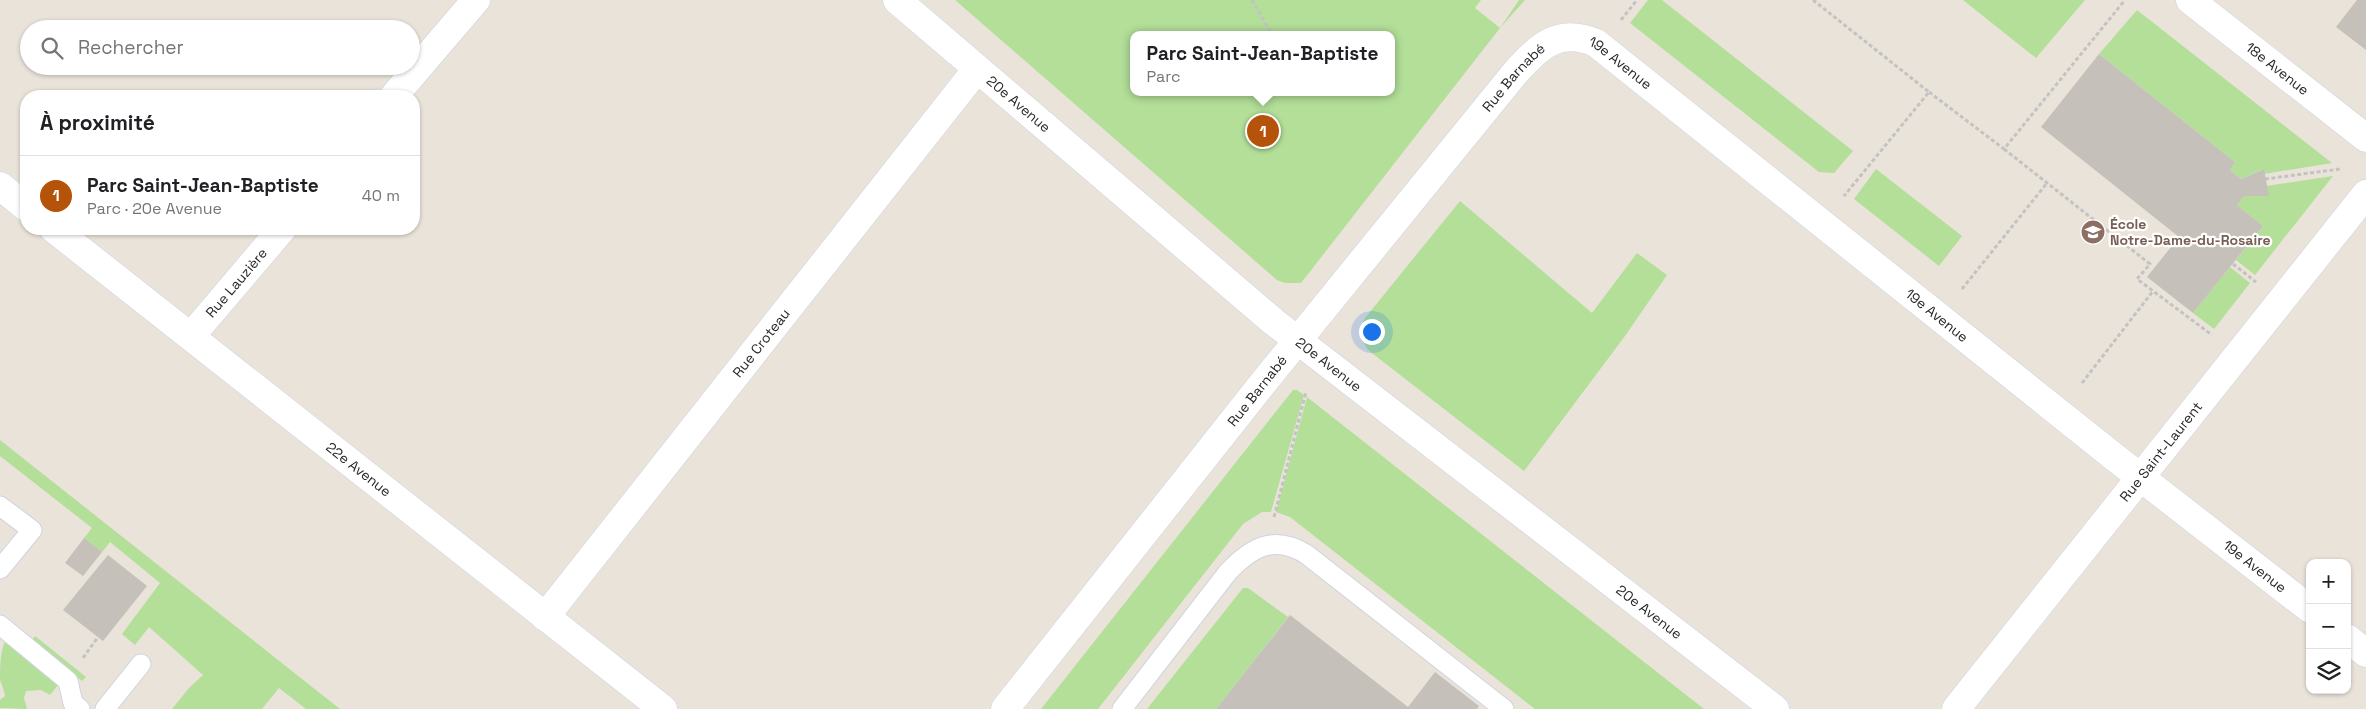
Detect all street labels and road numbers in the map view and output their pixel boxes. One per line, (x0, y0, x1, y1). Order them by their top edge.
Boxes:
street label: 19e Avenue (1587, 32, 1656, 93)
street label: 18e Avenue (2242, 38, 2313, 99)
street label: Rue Barnabé (1478, 39, 1549, 115)
street label: 20e Avenue (983, 72, 1054, 136)
street label: Rue Lauzière (202, 244, 271, 321)
street label: 19e Avenue (1902, 285, 1972, 346)
street label: Rue Croteau (728, 305, 794, 381)
street label: 20e Avenue (1292, 333, 1365, 395)
street label: Rue Barnabé (1223, 352, 1291, 430)
street label: Rue Saint-Laurent (2116, 398, 2206, 505)
street label: 22e Avenue (322, 438, 395, 500)
street label: 19e Avenue (2219, 536, 2290, 596)
street label: 20e Avenue (1613, 581, 1686, 643)

